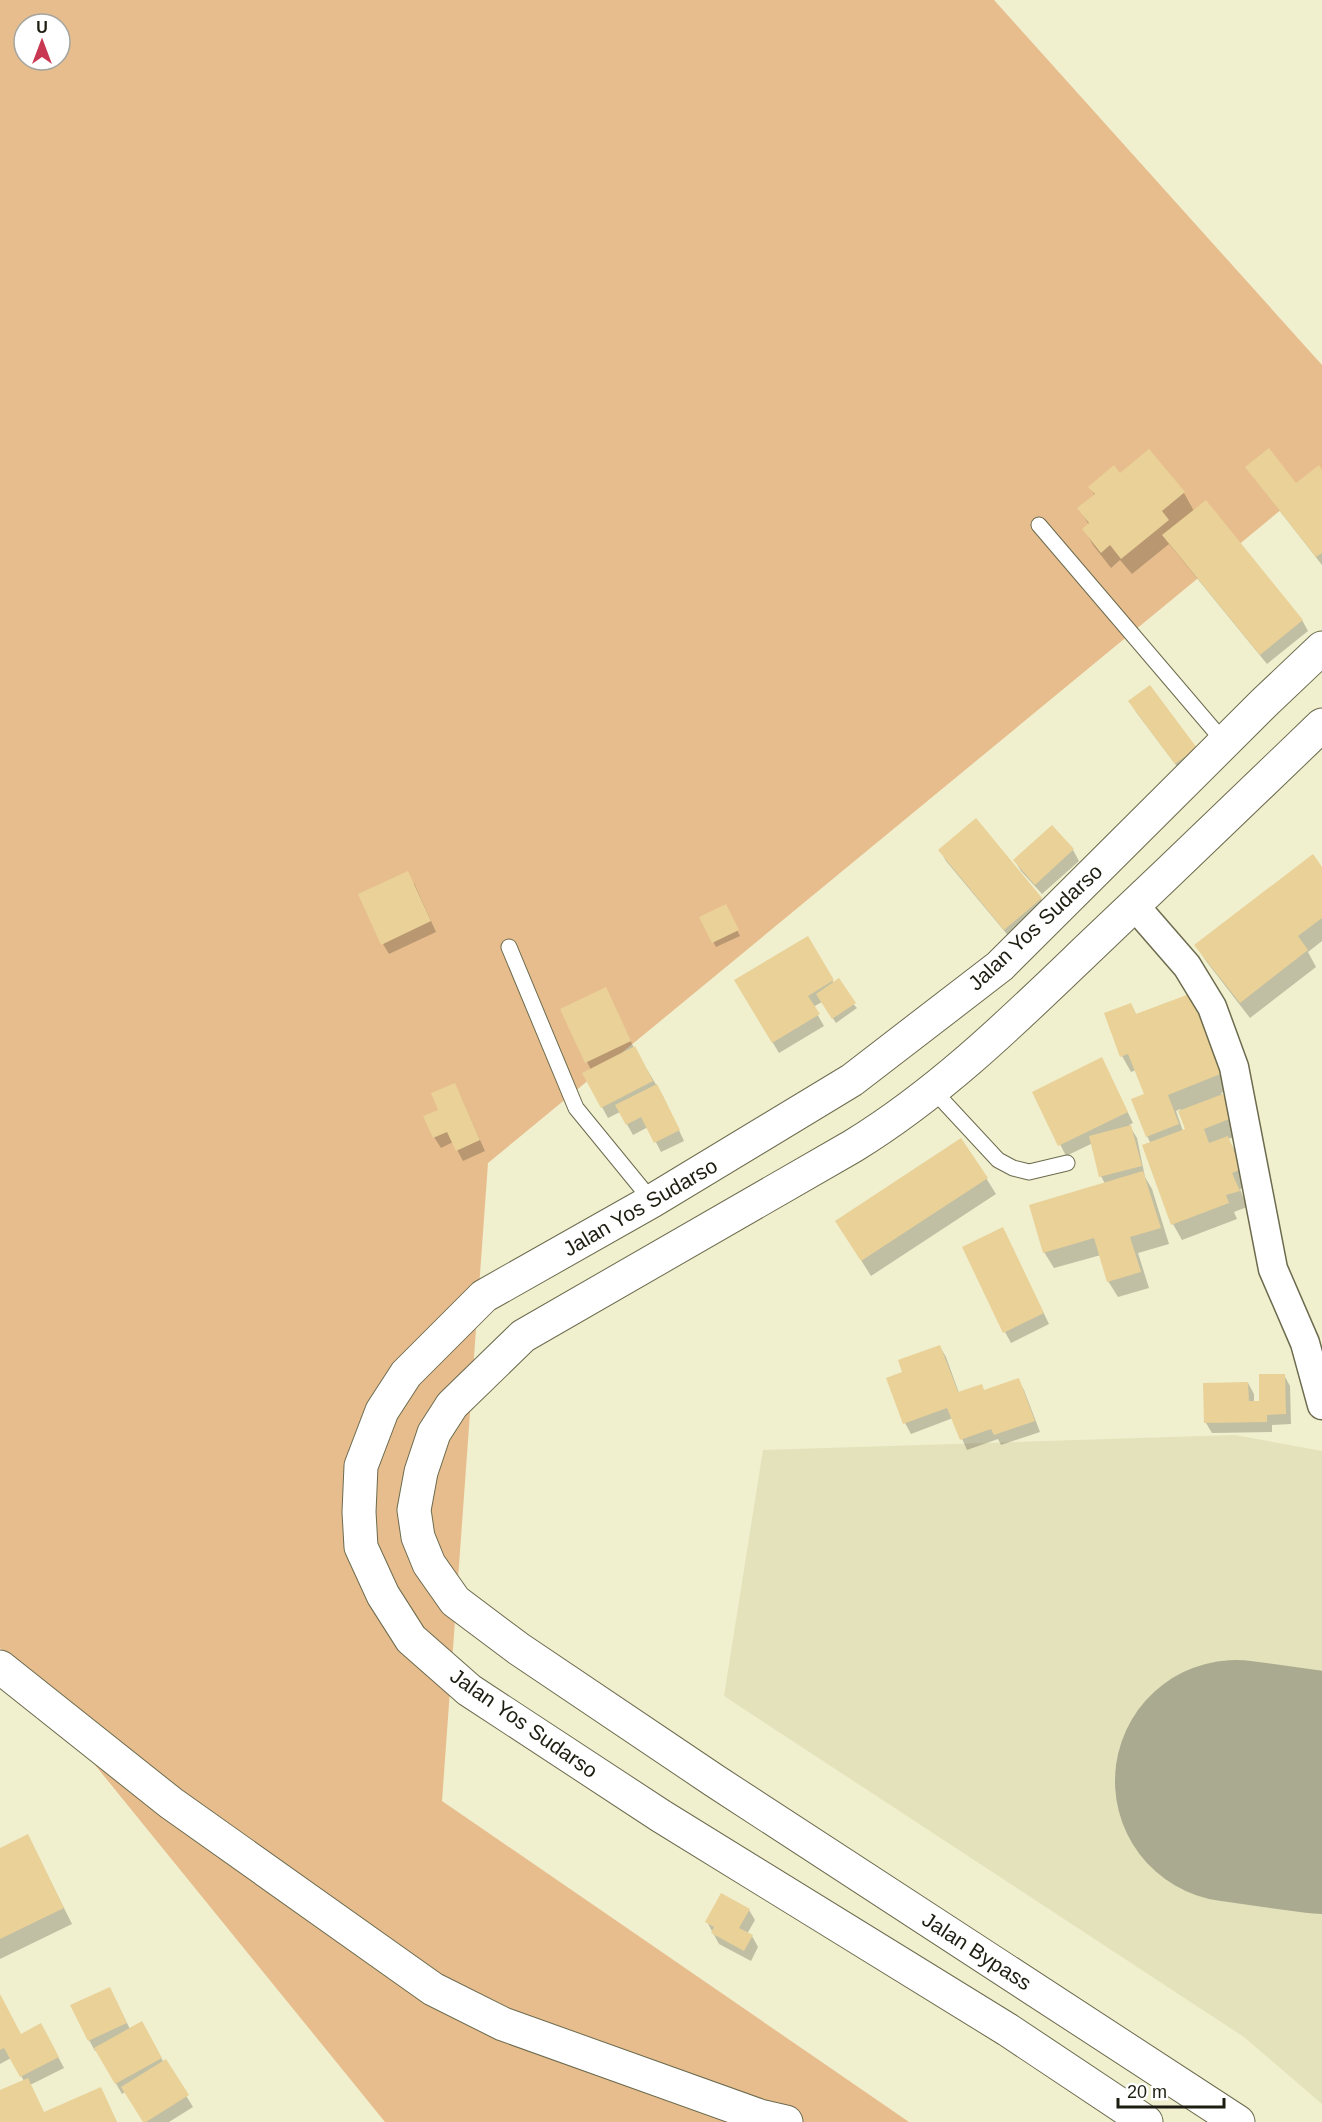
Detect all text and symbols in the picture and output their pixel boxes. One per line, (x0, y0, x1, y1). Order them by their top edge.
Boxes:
north arrow (12, 12, 72, 72)
text: U (36, 19, 48, 36)
street label: Jalan Yos Sudarso (964, 859, 1106, 995)
street label: Jalan Yos Sudarso (559, 1154, 721, 1260)
street label: Jalan Yos Sudarso (446, 1664, 602, 1782)
street label: Jalan Bypass (918, 1907, 1036, 1995)
scale bar (1118, 2071, 1224, 2109)
text: 20 m (1127, 2082, 1167, 2102)

